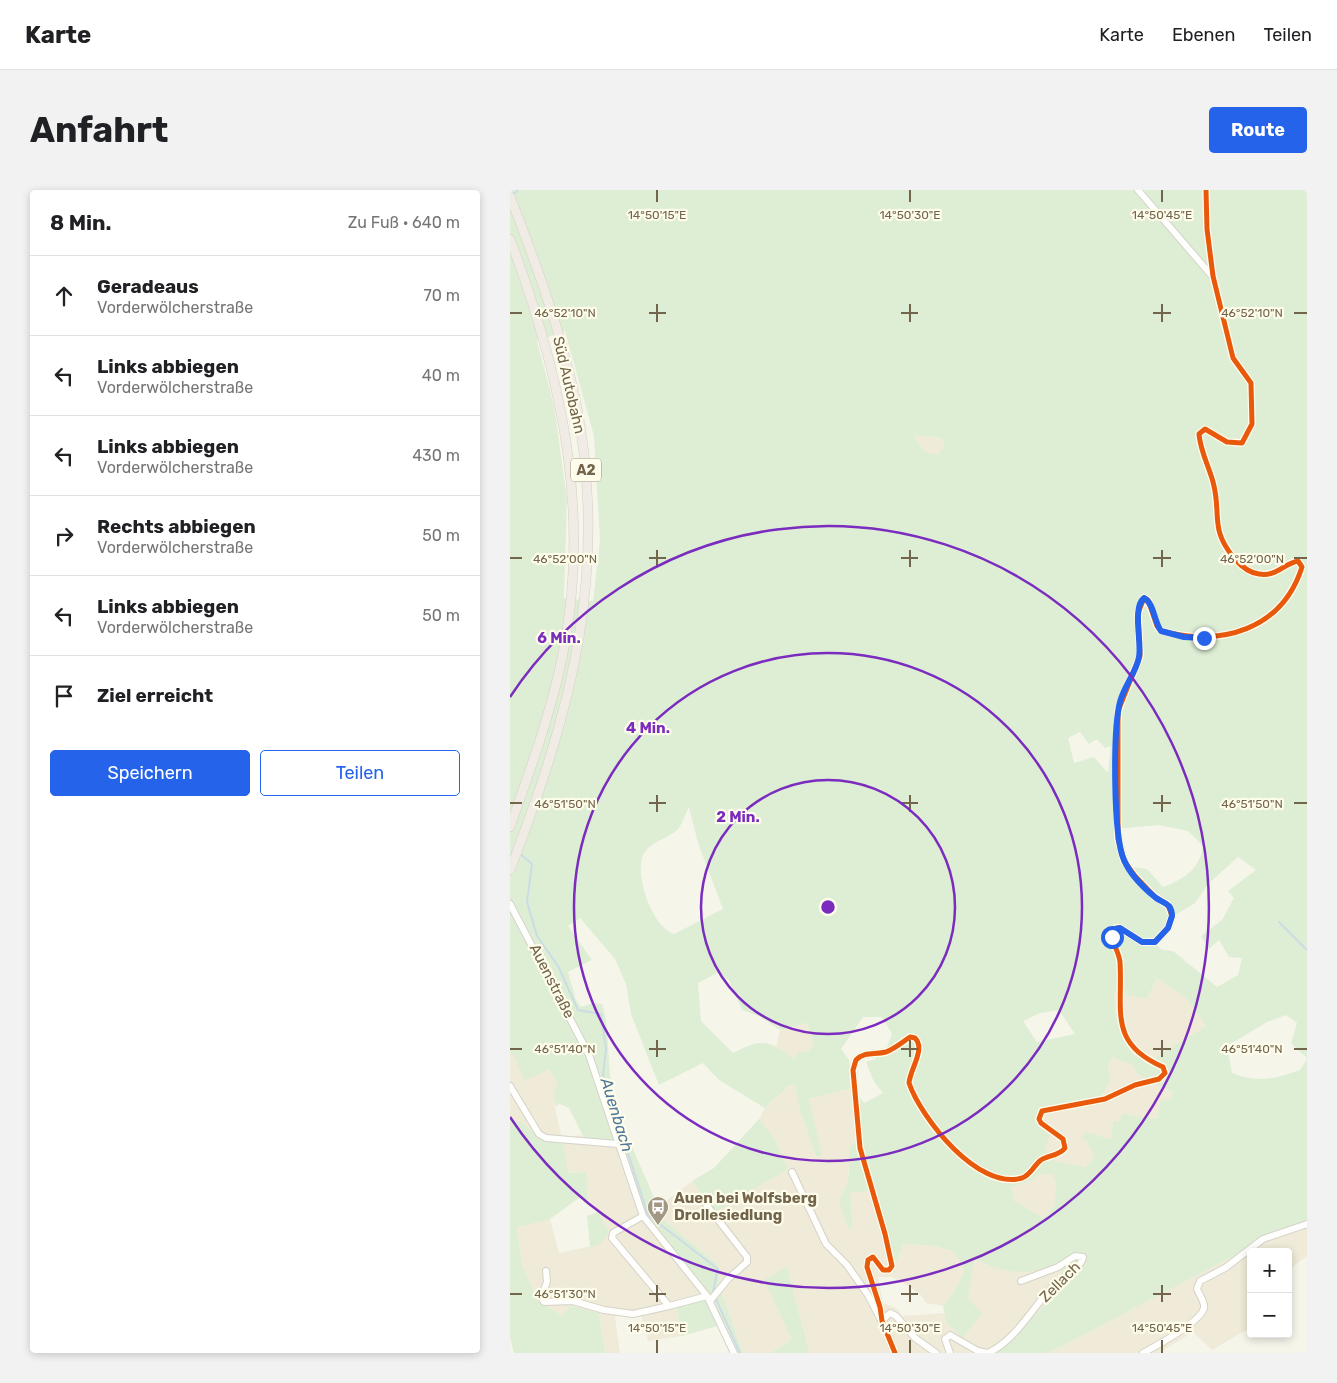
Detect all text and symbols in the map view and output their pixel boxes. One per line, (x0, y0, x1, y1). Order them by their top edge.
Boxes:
text: Karte (25, 21, 91, 49)
text: Karte (1099, 24, 1144, 46)
text: Ebenen (1172, 24, 1236, 46)
text: Teilen (1264, 24, 1312, 46)
button: Route (1209, 107, 1307, 153)
text: Anfahrt (30, 109, 168, 151)
text: 14°50'15"E (628, 208, 686, 222)
text: 14°50'30"E (879, 208, 941, 222)
text: 14°50'45"E (1132, 208, 1192, 222)
text: 8 Min. (50, 210, 112, 235)
text: Zu Fuß · 640 m (348, 213, 460, 232)
text: Geradeaus (97, 275, 199, 298)
icon: ahead (50, 282, 78, 310)
text: 70 m (423, 286, 460, 305)
text: Vorderwölcherstraße (97, 298, 253, 317)
text: 46°52'10"N (534, 306, 596, 320)
text: 46°52'10"N (1221, 306, 1283, 320)
street label: Süd Autobahn (549, 335, 589, 435)
text: Links abbiegen (97, 355, 239, 378)
icon: left (50, 362, 78, 390)
text: 40 m (422, 366, 460, 385)
text: Vorderwölcherstraße (97, 378, 253, 397)
text: Links abbiegen (97, 435, 239, 458)
icon: left (50, 442, 78, 470)
text: 430 m (412, 446, 460, 465)
text: Vorderwölcherstraße (97, 458, 253, 477)
road number: A2 (571, 458, 601, 482)
text: Rechts abbiegen (97, 515, 256, 538)
icon: right (50, 522, 78, 550)
text: 50 m (422, 526, 460, 545)
text: Vorderwölcherstraße (97, 538, 253, 557)
text: 46°52'00"N (533, 552, 597, 566)
text: 46°52'00"N (1220, 552, 1284, 566)
text: Links abbiegen (97, 595, 239, 618)
icon: left (50, 602, 78, 630)
text: 50 m (422, 606, 460, 625)
text: Vorderwölcherstraße (97, 618, 253, 637)
route end (1193, 627, 1216, 650)
text: 6 Min. (537, 629, 581, 647)
icon: arrive (50, 682, 78, 710)
text: Ziel erreicht (97, 684, 213, 707)
text: 4 Min. (626, 719, 670, 737)
button: Speichern (50, 750, 250, 796)
button: Teilen (260, 750, 460, 796)
text: 46°51'50"N (534, 797, 596, 811)
text: 46°51'50"N (1221, 797, 1283, 811)
text: 2 Min. (716, 808, 760, 826)
centre of rings (819, 898, 837, 916)
route start (1101, 926, 1124, 949)
street label: Auenstraße (526, 941, 578, 1021)
text: 46°51'40"N (534, 1042, 596, 1056)
text: 46°51'40"N (1221, 1042, 1283, 1056)
water label: Auenbach (596, 1075, 637, 1154)
place label: Auen bei Wolfsberg Drollesiedlung (674, 1189, 817, 1224)
bus stop icon: Auen bei Wolfsberg Drollesiedlung (646, 1195, 670, 1226)
map controls (1247, 1248, 1292, 1338)
button: + (1247, 1248, 1292, 1293)
street label: Zellach (1036, 1258, 1084, 1306)
text: 46°51'30"N (534, 1287, 596, 1301)
button: − (1247, 1293, 1292, 1338)
text: 14°50'15"E (628, 1321, 686, 1335)
text: 14°50'30"E (879, 1321, 941, 1335)
text: 14°50'45"E (1132, 1321, 1192, 1335)

